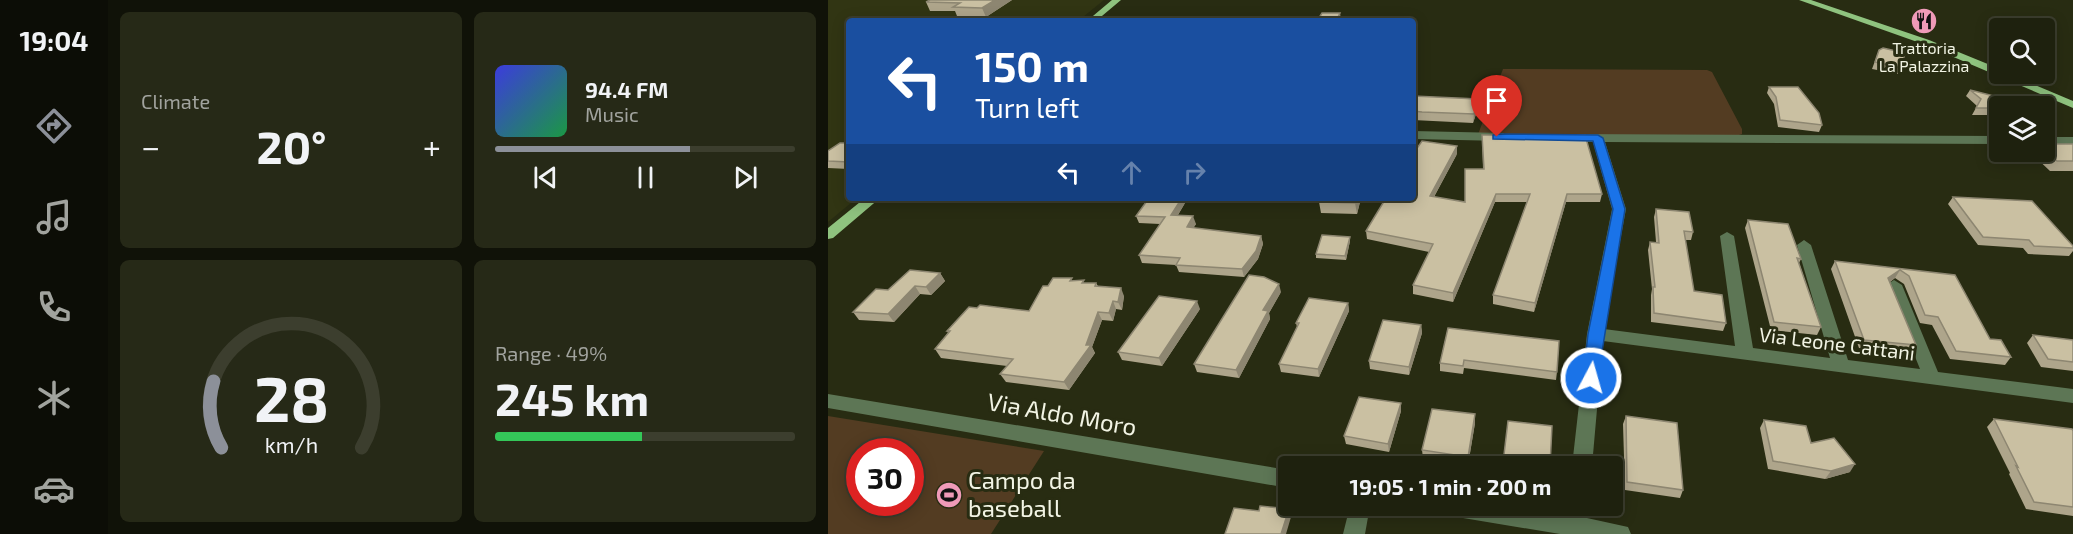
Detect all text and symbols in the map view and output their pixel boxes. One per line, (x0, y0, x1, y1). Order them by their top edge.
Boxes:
restaurant icon: Trattoria La Palazzina (1909, 6, 1939, 36)
map controls (1989, 18, 2055, 162)
button: search (1989, 18, 2055, 84)
text: 19:04 (20, 24, 88, 56)
place label: Trattoria La Palazzina (1879, 38, 1969, 75)
text: 150 m (975, 40, 1089, 90)
icon: left (876, 42, 954, 120)
pin (1471, 75, 1522, 137)
text: 94.4 FM (585, 76, 668, 102)
icon: arrive (1480, 84, 1513, 117)
text: Climate (141, 89, 210, 113)
text: Turn left (975, 91, 1079, 123)
button: layers (1989, 96, 2055, 162)
text: Music (585, 102, 639, 126)
icon: directions (33, 105, 75, 147)
text: 20° (257, 119, 327, 173)
text: − (141, 126, 160, 166)
text: + (423, 126, 441, 166)
icon: left (1052, 156, 1085, 189)
icon: ahead (1115, 156, 1148, 189)
icon: right (1178, 156, 1211, 189)
icon: previous (529, 161, 562, 194)
icon: pause (629, 161, 662, 194)
icon: next (729, 161, 762, 194)
icon: music (33, 196, 75, 238)
icon: phone (33, 286, 75, 328)
street label: Via Leone Cattani (1758, 322, 1916, 364)
text: Range · 49% (495, 341, 607, 365)
position arrow (1559, 346, 1623, 410)
text: 28 (253, 360, 329, 435)
text: 245 km (495, 371, 649, 425)
icon: climate (33, 377, 75, 419)
street label: Via Aldo Moro (985, 386, 1139, 441)
text: km/h (264, 432, 318, 457)
speed limit sign: 30 (846, 438, 924, 516)
place label: Campo da baseball (968, 465, 1076, 522)
icon: car (33, 468, 75, 510)
text: 19:05 · 1 min · 200 m (1350, 473, 1551, 499)
sports icon: Campo da baseball (934, 480, 964, 510)

